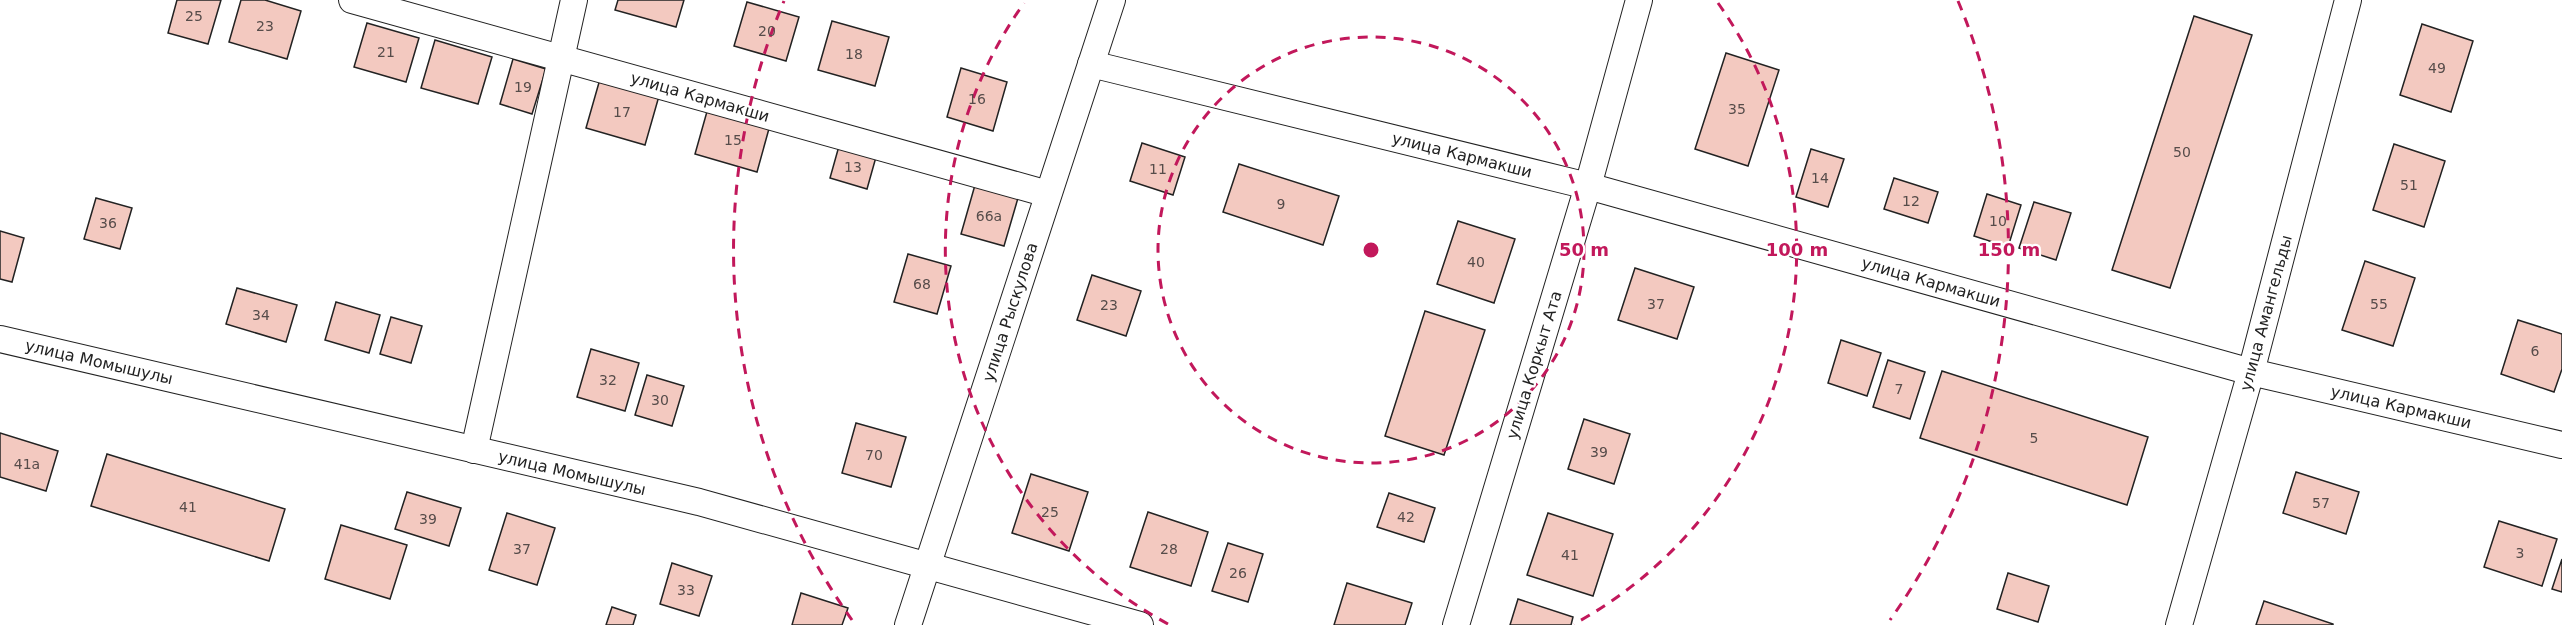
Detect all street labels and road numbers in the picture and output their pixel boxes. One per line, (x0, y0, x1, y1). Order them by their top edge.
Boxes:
street label: улица Кармакши (628, 68, 772, 126)
street label: улица Кармакши (1390, 128, 1534, 182)
street label: улица Амангельды (2236, 233, 2296, 393)
street label: улица Рыскулова (979, 240, 1041, 384)
street label: улица Кармакши (1859, 253, 2003, 311)
street label: улица Коркыт Ата (1502, 289, 1566, 441)
street label: улица Момышулы (23, 336, 175, 388)
street label: улица Кармакши (2329, 382, 2473, 432)
street label: улица Момышулы (496, 447, 648, 499)

